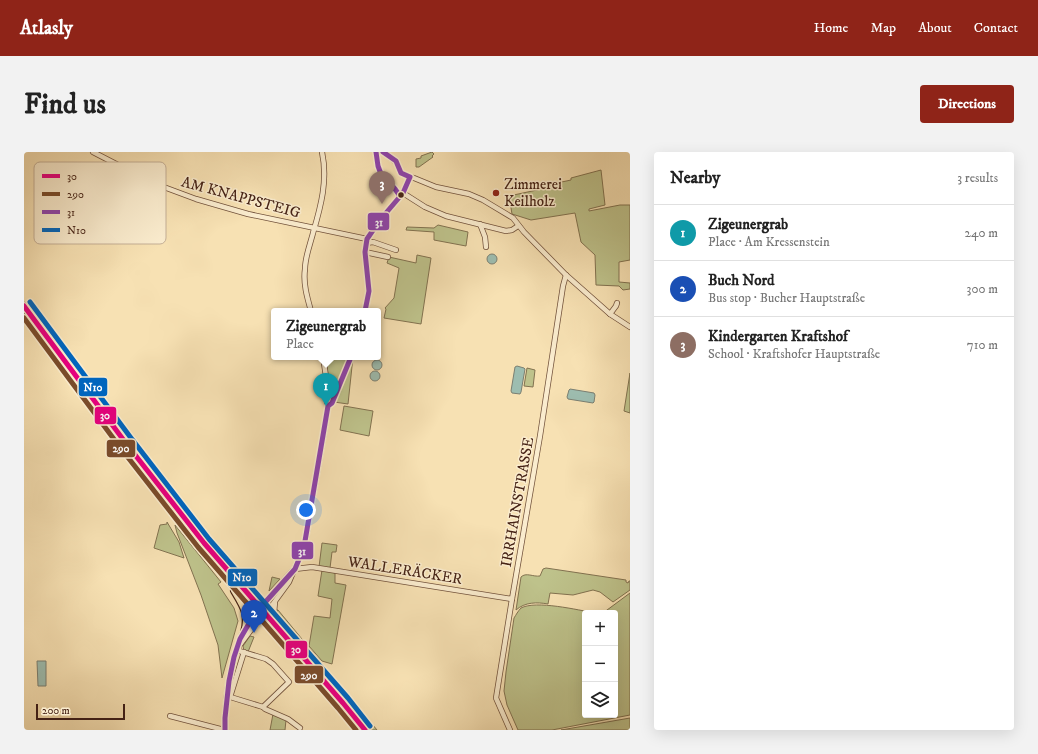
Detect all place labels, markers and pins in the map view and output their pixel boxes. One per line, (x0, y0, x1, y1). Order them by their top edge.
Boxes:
pin: 3 (369, 171, 395, 204)
place label: Zimmerei Keilholz (504, 175, 562, 211)
marker: Zimmerei Keilholz (491, 188, 501, 198)
unlabelled marker (396, 190, 406, 200)
pin: 1 (313, 373, 339, 406)
pin: 2 (241, 600, 267, 633)

